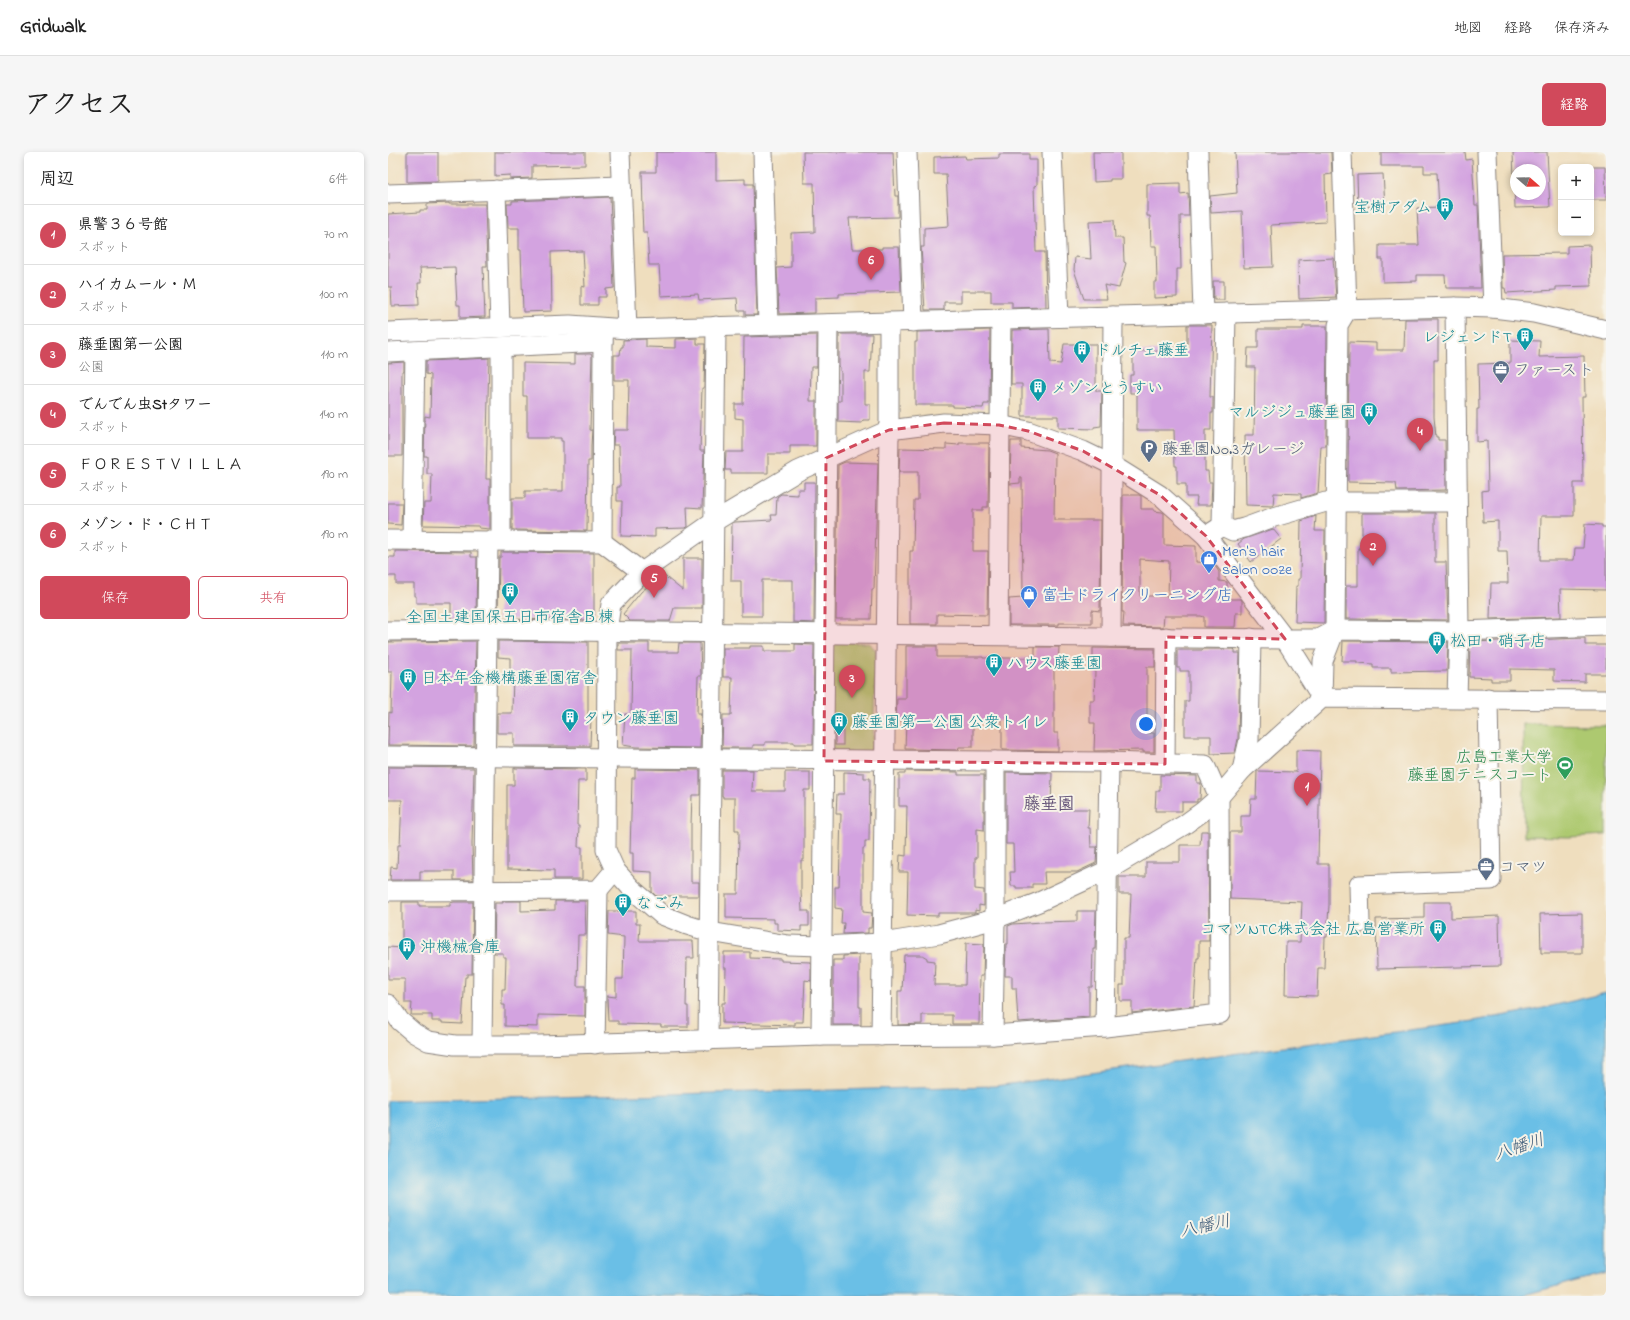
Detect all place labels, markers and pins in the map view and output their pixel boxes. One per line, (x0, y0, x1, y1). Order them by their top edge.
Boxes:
place label: 宝樹アダム (1354, 196, 1432, 220)
building icon: 宝樹アダム (1435, 196, 1455, 221)
pin: 6 (858, 247, 884, 280)
place label: レジェンドT (1423, 326, 1512, 350)
building icon: レジェンドT (1515, 326, 1535, 351)
building icon: ドルチェ藤垂 (1072, 339, 1092, 364)
place label: ドルチェ藤垂 (1095, 339, 1189, 363)
office icon: ファースト (1491, 359, 1511, 384)
place label: ファースト (1514, 359, 1594, 383)
building icon: メゾンとうすい (1028, 377, 1048, 402)
place label: メゾンとうすい (1051, 377, 1163, 401)
place label: マルジジュ藤垂園 (1228, 401, 1356, 425)
building icon: マルジジュ藤垂園 (1359, 401, 1379, 426)
pin: 4 (1407, 418, 1433, 451)
parking icon: 藤垂園No.3ガレージ (1139, 438, 1159, 463)
place label: 藤垂園No.3ガレージ (1162, 438, 1304, 462)
pin: 2 (1360, 533, 1386, 566)
place label: Men's hair salon ooze (1222, 540, 1293, 582)
shop icon: Men's hair salon ooze (1199, 549, 1219, 574)
pin: 5 (641, 565, 667, 598)
building icon: 全国土建国保五日市宿舎Ｂ棟 (500, 581, 520, 606)
shop icon: 富士ドライクリーニング店 (1019, 584, 1039, 609)
place label: 富士ドライクリーニング店 (1042, 584, 1233, 608)
place label: 全国土建国保五日市宿舎Ｂ棟 (406, 606, 614, 630)
building icon: 松田・硝子店 (1427, 630, 1447, 655)
place label: 松田・硝子店 (1450, 630, 1546, 654)
building icon: ハウス藤垂園 (984, 652, 1004, 677)
place label: ハウス藤垂園 (1007, 652, 1102, 676)
pin: 3 (839, 665, 865, 698)
building icon: 日本年金機構藤垂園宿舎 (398, 667, 418, 692)
place label: 日本年金機構藤垂園宿舎 (421, 667, 597, 691)
building icon: タウン藤垂園 (560, 707, 580, 732)
place label: タウン藤垂園 (583, 707, 679, 731)
building icon: 藤垂園第一公園 公衆トイレ (829, 711, 849, 736)
place label: 藤垂園第一公園 公衆トイレ (852, 711, 1048, 735)
place label: 広島工業大学 藤垂園テニスコート (1408, 746, 1552, 788)
sports icon: 広島工業大学 藤垂園テニスコート (1555, 755, 1575, 780)
pin: 1 (1294, 773, 1320, 806)
office icon: コマツ (1476, 856, 1496, 881)
place label: コマツ (1499, 856, 1547, 880)
building icon: なごみ (613, 892, 633, 917)
place label: なごみ (636, 892, 684, 916)
place label: コマツNTC株式会社 広島営業所 (1200, 918, 1425, 942)
building icon: コマツNTC株式会社 広島営業所 (1428, 918, 1448, 943)
building icon: 沖機械倉庫 (397, 936, 417, 961)
place label: 沖機械倉庫 (420, 936, 500, 960)

